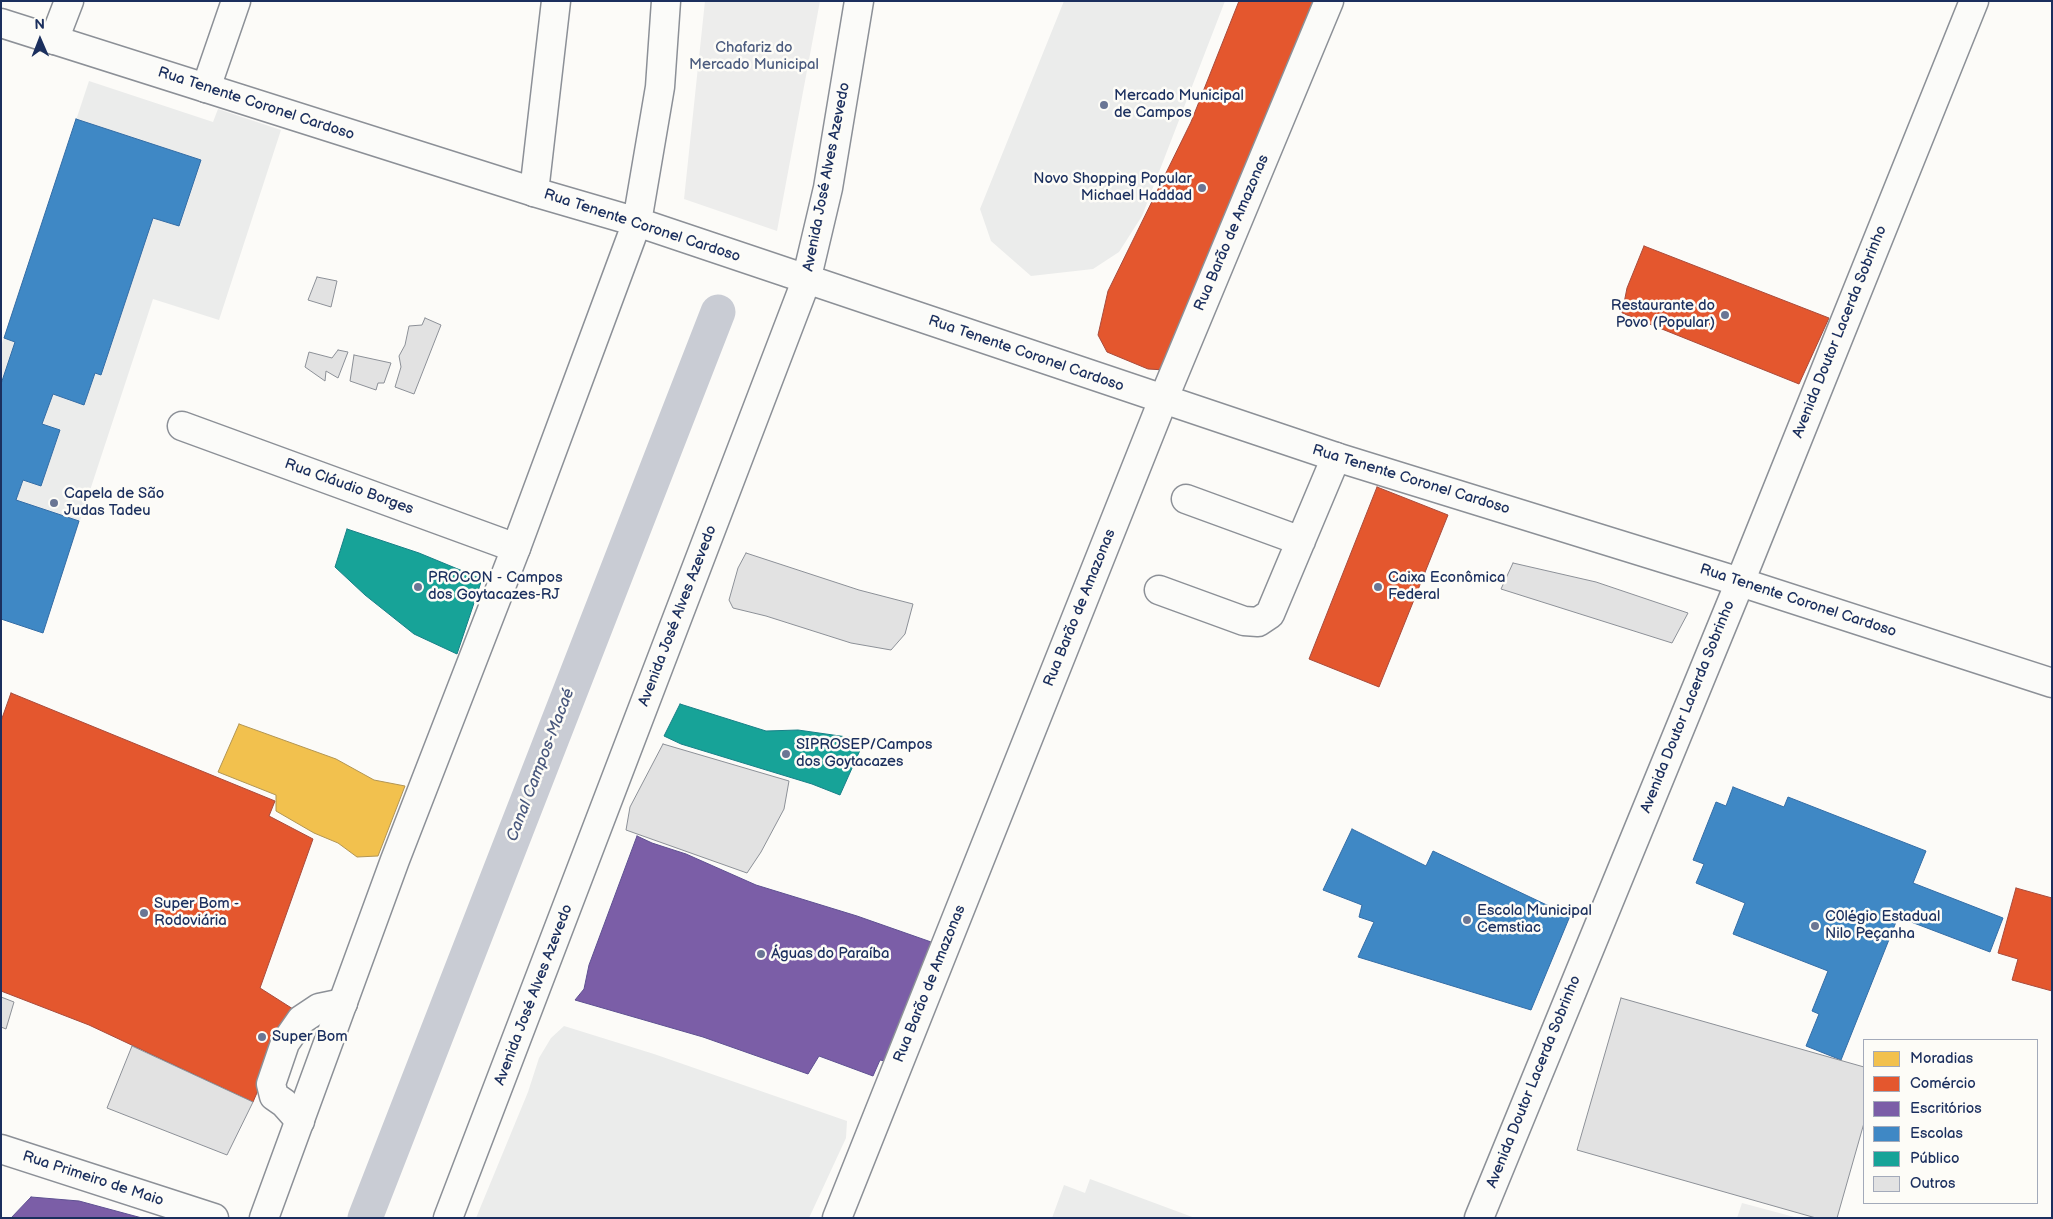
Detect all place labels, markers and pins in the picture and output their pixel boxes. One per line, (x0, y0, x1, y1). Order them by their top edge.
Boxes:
place label: Mercado Municipal de Campos (1114, 87, 1244, 122)
marker: Mercado Municipal de Campos (1098, 99, 1110, 111)
place label: Novo Shopping Popular Michael Haddad (1033, 170, 1192, 205)
marker: Novo Shopping Popular Michael Haddad (1196, 182, 1208, 194)
place label: Restaurante do Povo (Popular) (1611, 297, 1715, 332)
marker: Restaurante do Povo (Popular) (1719, 309, 1731, 321)
place label: Capela de São Judas Tadeu (64, 485, 164, 520)
marker: Capela de São Judas Tadeu (48, 497, 60, 509)
place label: PROCON - Campos dos Goytacazes-RJ (428, 569, 563, 604)
place label: Caixa Econômica Federal (1388, 569, 1505, 604)
marker: PROCON - Campos dos Goytacazes-RJ (412, 581, 424, 593)
marker: Caixa Econômica Federal (1372, 581, 1384, 593)
place label: SIPROSEP/Campos dos Goytacazes (796, 736, 932, 771)
marker: SIPROSEP/Campos dos Goytacazes (780, 748, 792, 760)
place label: Super Bom - Rodoviária (154, 895, 239, 930)
place label: Escola Municipal Cemstiac (1477, 902, 1592, 937)
marker: Super Bom - Rodoviária (138, 907, 150, 919)
place label: C0légio Estadual Nilo Peçanha (1825, 908, 1940, 943)
marker: Escola Municipal Cemstiac (1461, 914, 1473, 926)
marker: C0légio Estadual Nilo Peçanha (1809, 920, 1821, 932)
place label: Águas do Paraíba (771, 945, 890, 963)
marker: Águas do Paraíba (755, 948, 767, 960)
place label: Super Bom (272, 1028, 348, 1046)
marker: Super Bom (256, 1031, 268, 1043)

